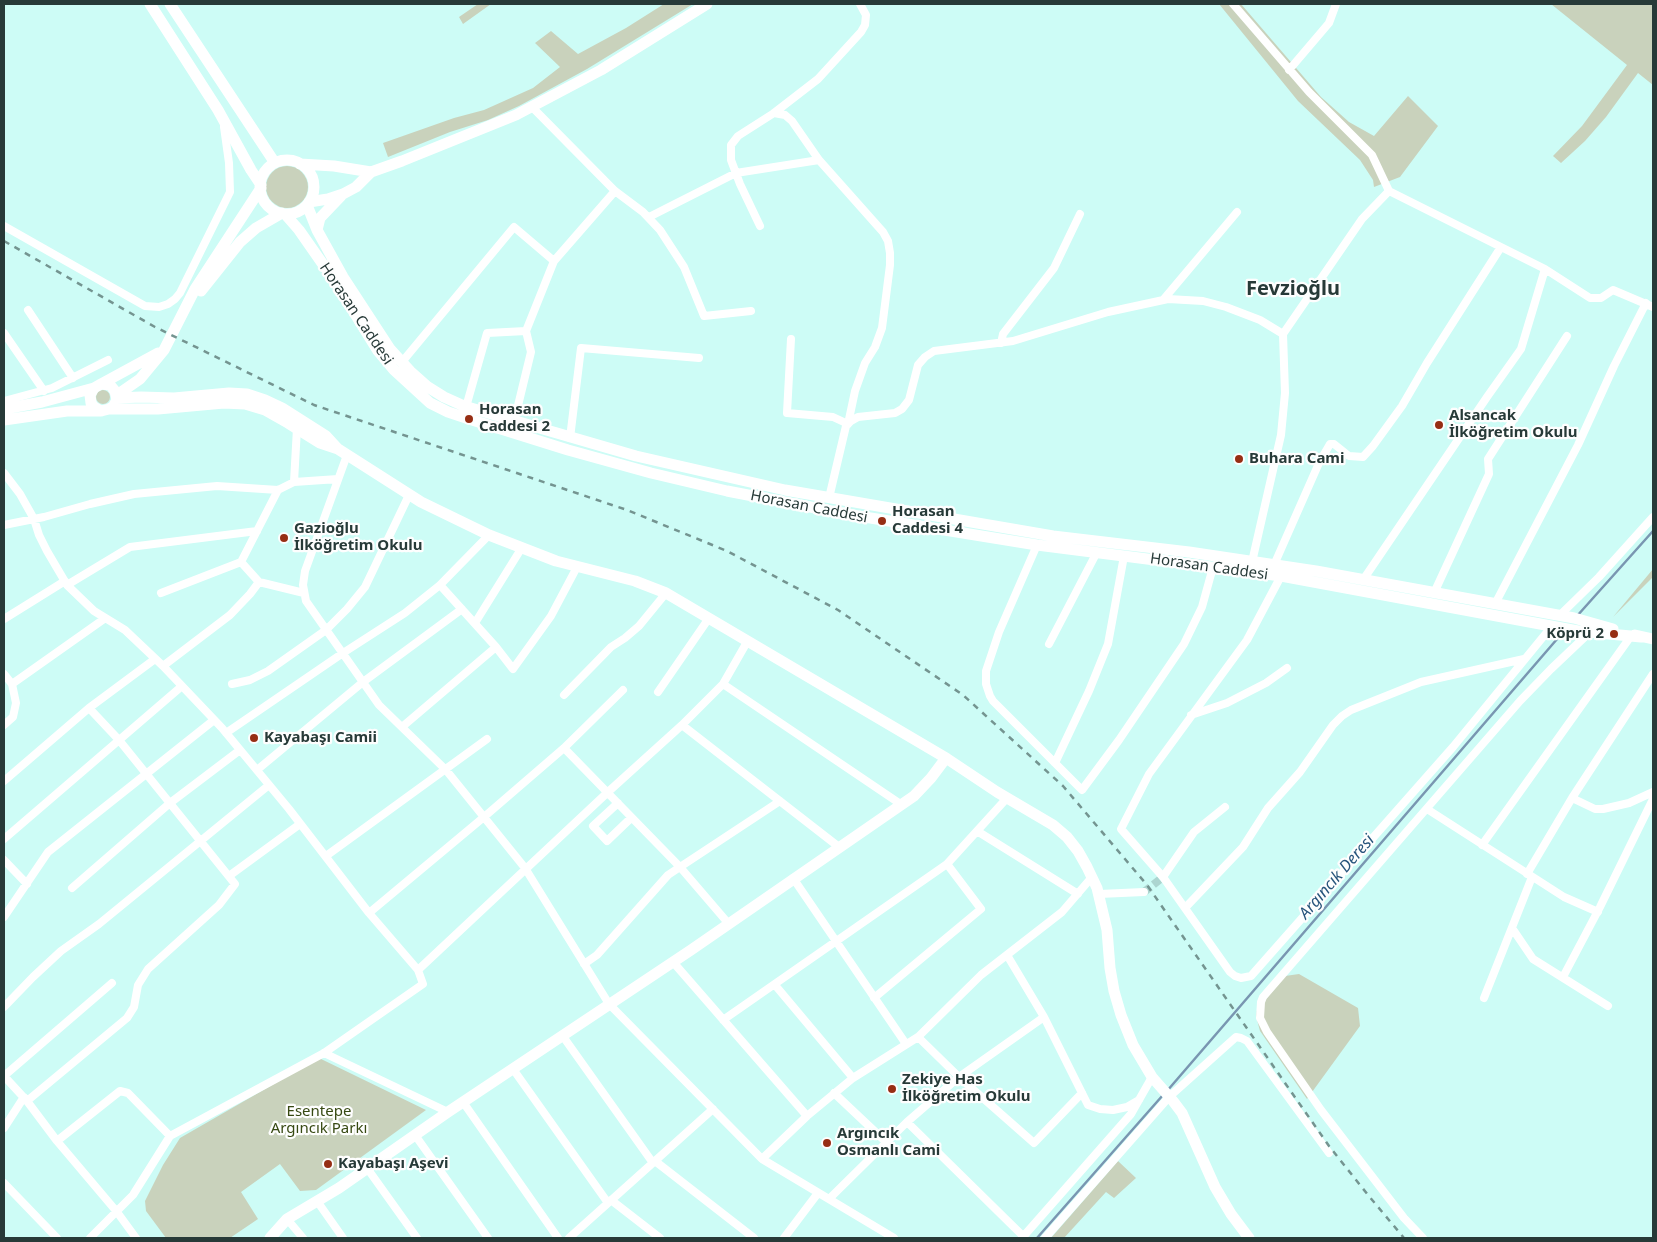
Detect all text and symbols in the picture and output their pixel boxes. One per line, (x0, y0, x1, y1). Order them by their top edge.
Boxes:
street label: Horasan Caddesi (315, 260, 397, 368)
district label: Fevzioğlu (1246, 277, 1340, 301)
place label: Horasan Caddesi 2 (479, 401, 550, 436)
place label: Alsancak İlköğretim Okulu (1449, 407, 1577, 442)
marker: Horasan Caddesi 2 (463, 413, 475, 425)
marker: Alsancak İlköğretim Okulu (1433, 419, 1445, 431)
place label: Buhara Cami (1249, 450, 1344, 468)
marker: Buhara Cami (1233, 453, 1245, 465)
street label: Horasan Caddesi (749, 487, 869, 527)
place label: Horasan Caddesi 4 (892, 503, 963, 538)
marker: Horasan Caddesi 4 (876, 515, 888, 527)
place label: Gazioğlu İlköğretim Okulu (294, 520, 422, 555)
marker: Gazioğlu İlköğretim Okulu (278, 532, 290, 544)
street label: Horasan Caddesi (1149, 550, 1269, 584)
place label: Köprü 2 (1546, 625, 1604, 643)
marker: Köprü 2 (1608, 628, 1620, 640)
place label: Kayabaşı Camii (264, 729, 377, 747)
marker: Kayabaşı Camii (248, 732, 260, 744)
water label: Argıncık Deresi (1295, 831, 1379, 923)
place label: Zekiye Has İlköğretim Okulu (902, 1071, 1030, 1106)
marker: Zekiye Has İlköğretim Okulu (886, 1083, 898, 1095)
park label: Esentepe Argıncık Parkı (271, 1103, 367, 1138)
place label: Argıncık Osmanlı Cami (837, 1125, 940, 1160)
marker: Argıncık Osmanlı Cami (821, 1137, 833, 1149)
place label: Kayabaşı Aşevi (338, 1155, 448, 1173)
marker: Kayabaşı Aşevi (322, 1158, 334, 1170)

